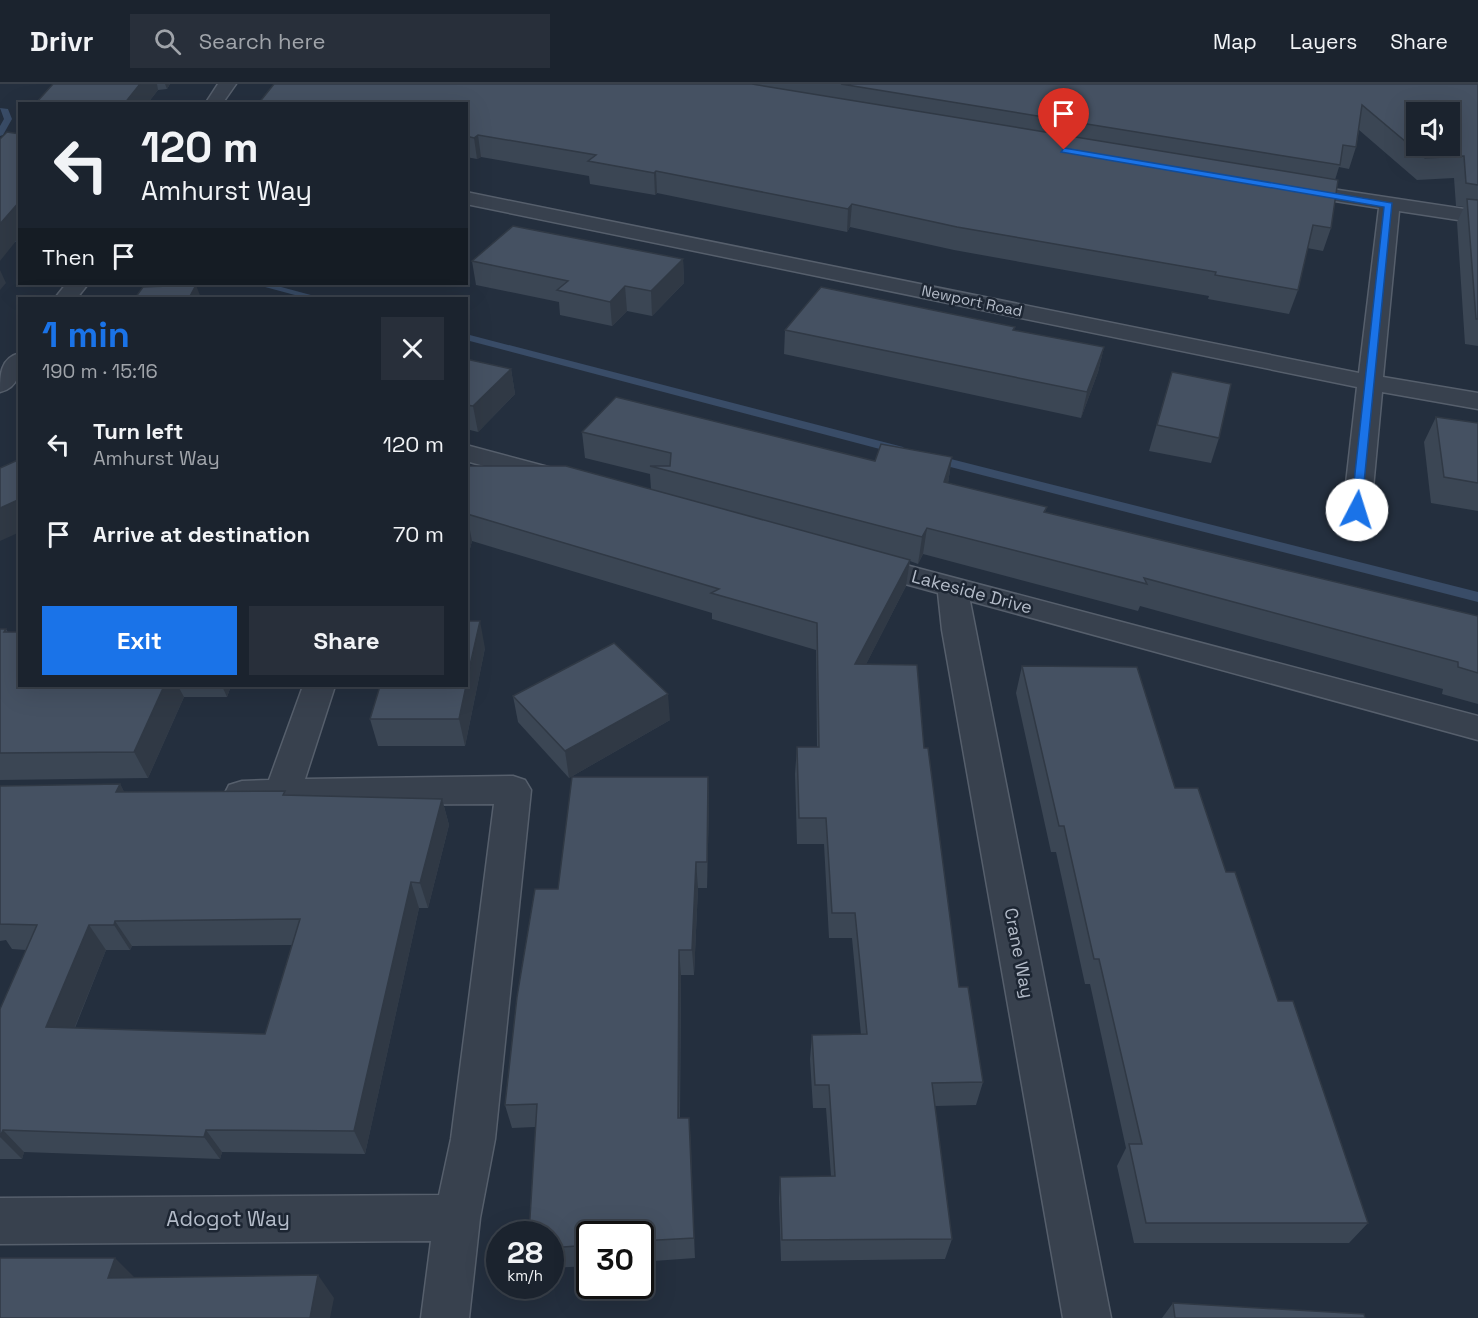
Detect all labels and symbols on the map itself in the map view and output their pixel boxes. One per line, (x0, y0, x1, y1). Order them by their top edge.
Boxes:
pin (1038, 88, 1089, 150)
street label: Newport Road (920, 281, 1024, 320)
position arrow (1325, 478, 1389, 542)
street label: Lakeside Drive (909, 564, 1035, 619)
street label: Crane Way (999, 906, 1039, 1000)
street label: Adogot Way (166, 1205, 290, 1232)
speed limit sign: 30 (576, 1221, 654, 1299)

